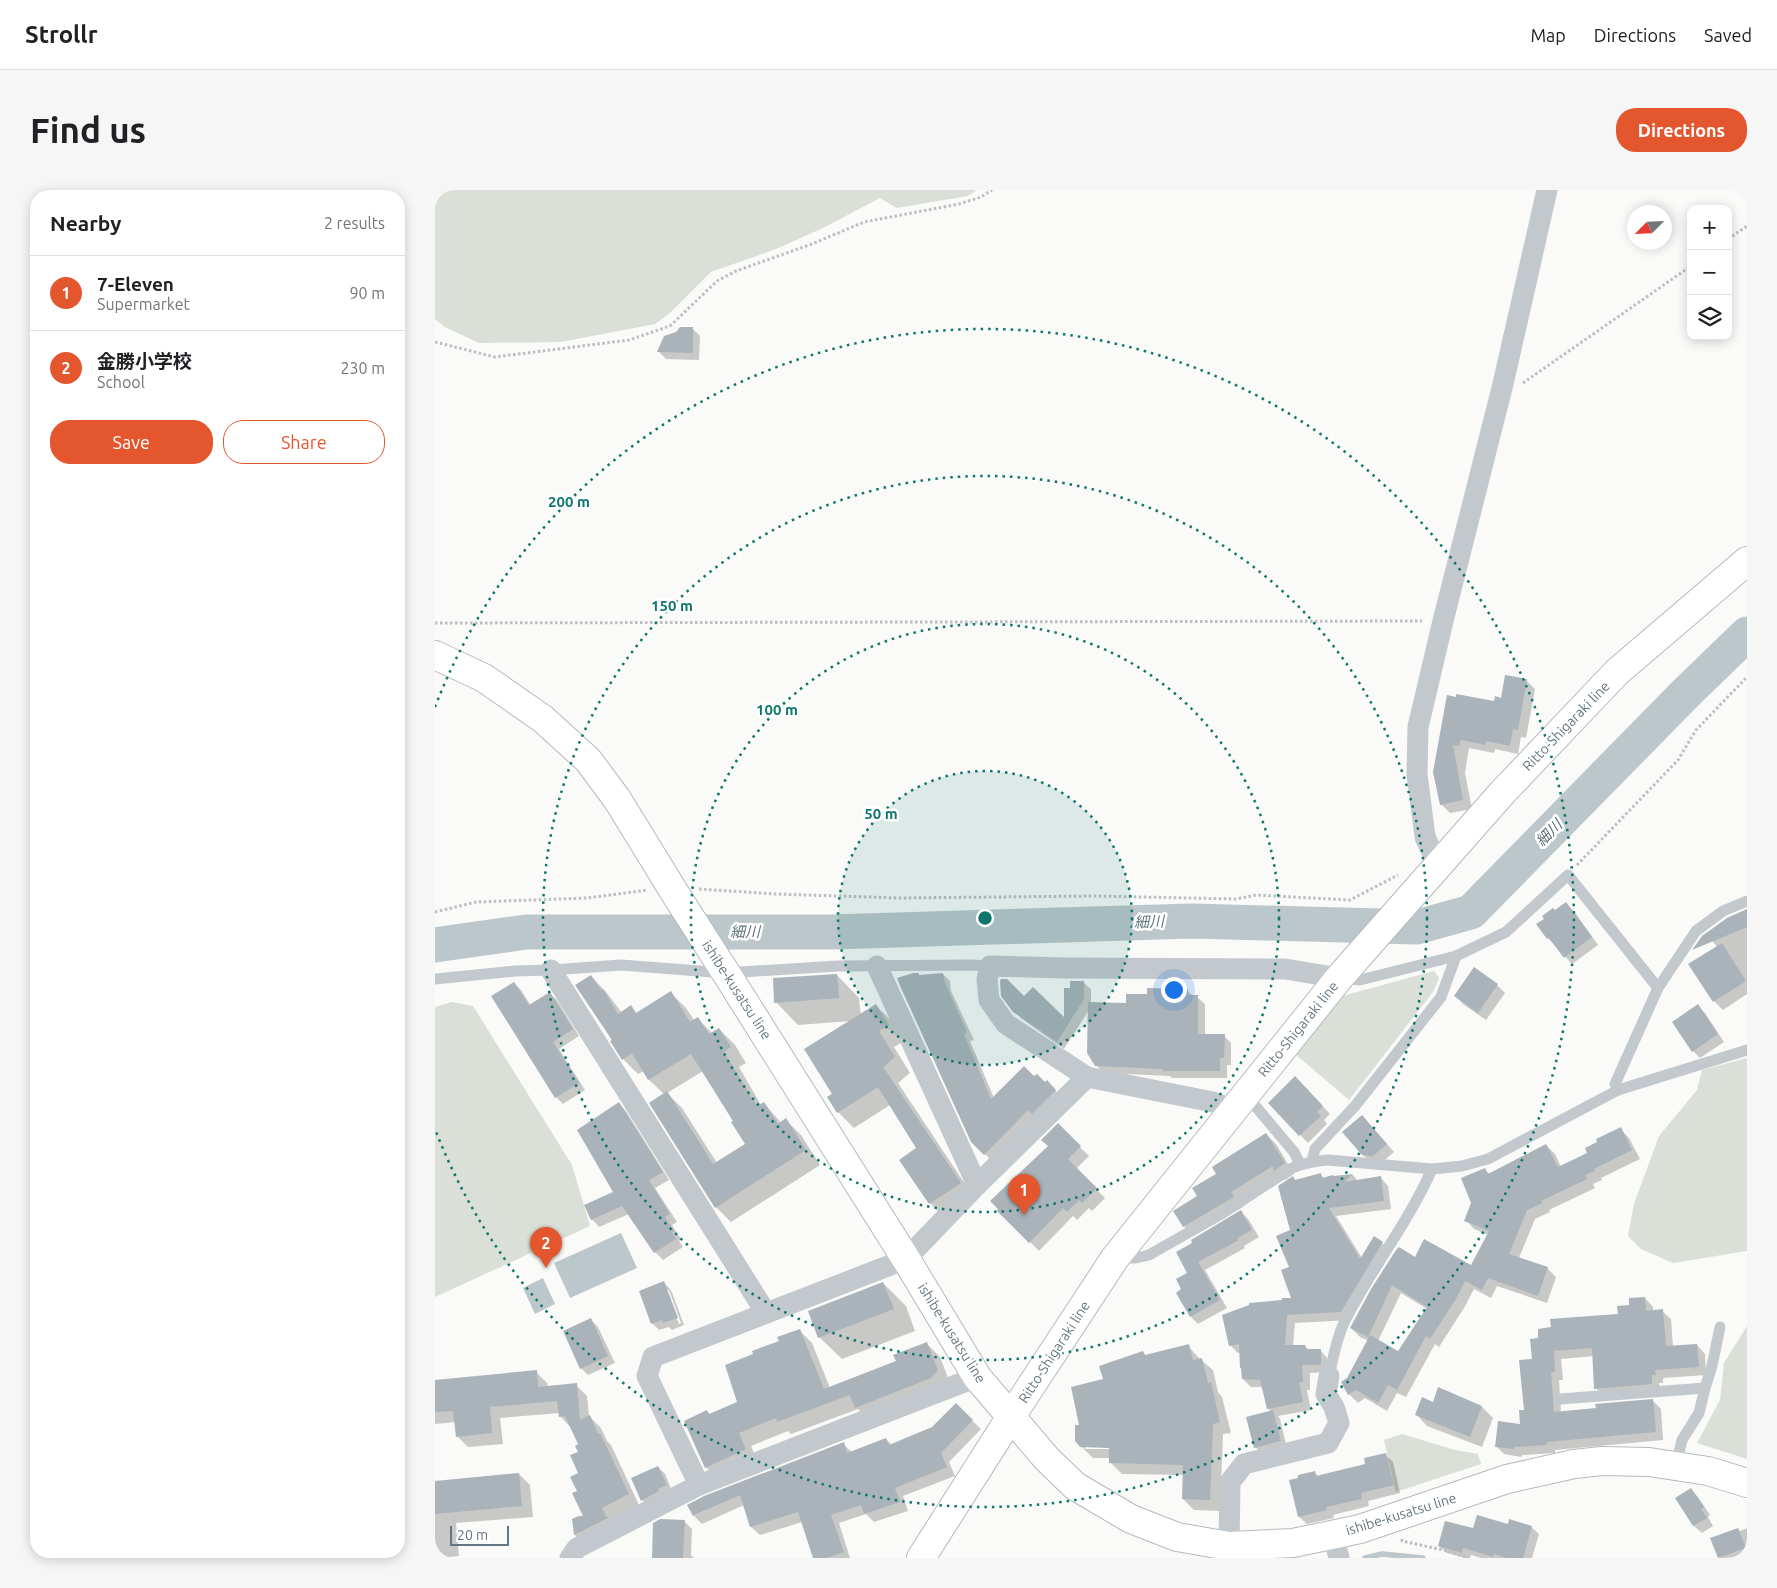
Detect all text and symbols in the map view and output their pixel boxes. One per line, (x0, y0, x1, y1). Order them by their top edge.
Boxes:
text: Strollr (25, 21, 98, 48)
text: Map (1530, 25, 1566, 45)
text: Directions (1594, 25, 1676, 45)
text: Saved (1704, 25, 1752, 45)
button: Directions (1616, 108, 1747, 152)
text: Find us (30, 110, 146, 150)
north arrow (1627, 205, 1672, 250)
map controls (1687, 205, 1732, 340)
button: + (1687, 205, 1732, 250)
text: Nearby (50, 211, 121, 235)
text: 2 results (324, 214, 385, 232)
button: − (1687, 250, 1732, 295)
text: 7-Eleven (97, 273, 174, 295)
text: 1 (61, 284, 71, 302)
text: 90 m (349, 284, 385, 302)
text: Supermarket (97, 295, 190, 313)
button: layers (1687, 295, 1732, 340)
text: 金勝小学校 (97, 350, 192, 372)
text: 2 (61, 359, 71, 377)
text: 230 m (340, 359, 385, 377)
text: School (97, 373, 145, 391)
button: Save (50, 420, 213, 464)
button: Share (223, 420, 385, 464)
text: 200 m (548, 493, 590, 510)
text: 150 m (651, 597, 693, 614)
street label: Ritto-Shigaraki line (1519, 678, 1613, 774)
text: 100 m (756, 701, 798, 718)
text: 50 m (864, 805, 898, 822)
water label: 細川 (1532, 815, 1567, 849)
centre of rings (976, 909, 994, 927)
water label: 細川 (1134, 912, 1166, 931)
water label: 細川 (730, 923, 762, 940)
street label: ishibe-kusatsu line (699, 938, 775, 1042)
your location (1161, 977, 1187, 1003)
street label: Ritto-Shigaraki line (1255, 978, 1341, 1080)
pin: 1 (1008, 1174, 1040, 1215)
pin: 2 (530, 1227, 562, 1268)
street label: ishibe-kusatsu line (915, 1280, 989, 1386)
street label: Ritto-Shigaraki line (1015, 1298, 1093, 1406)
street label: ishibe-kusatsu line (1344, 1490, 1458, 1538)
scale bar (450, 1523, 509, 1546)
text: 20 m (457, 1527, 488, 1543)

